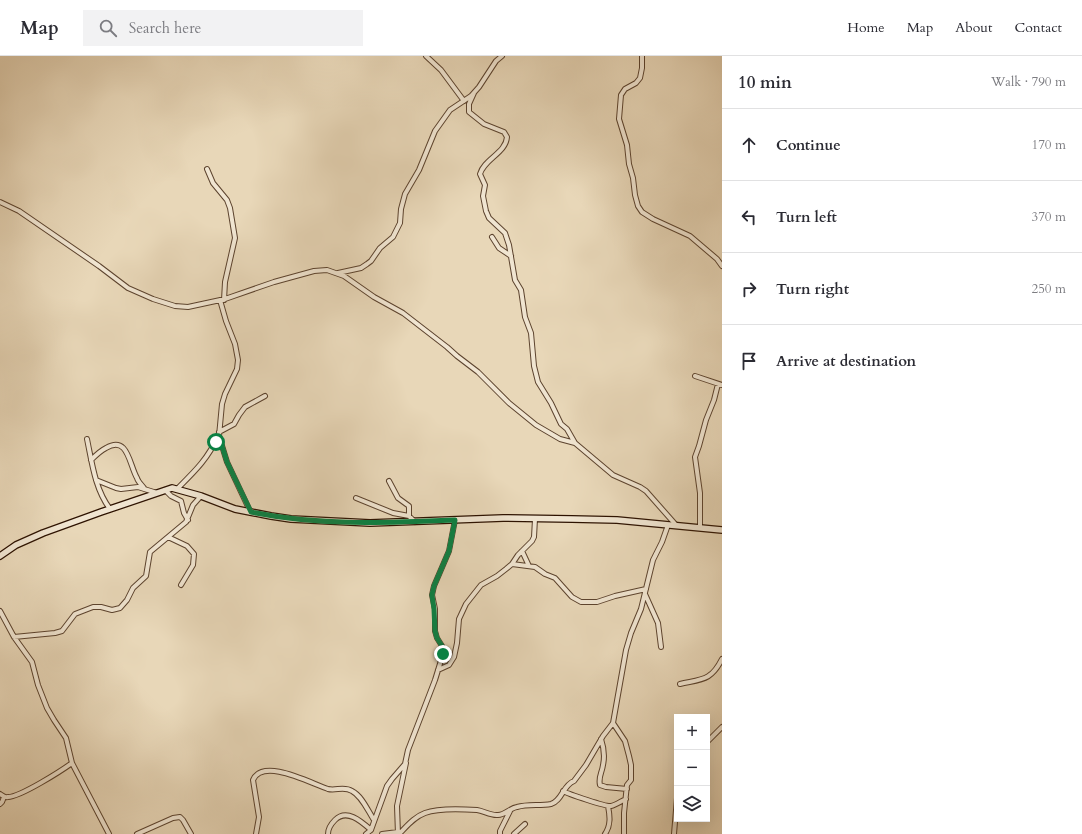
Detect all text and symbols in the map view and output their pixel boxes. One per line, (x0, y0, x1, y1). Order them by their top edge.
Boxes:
search box (83, 10, 363, 46)
text: Map (20, 15, 59, 41)
icon: search (97, 17, 119, 39)
text: Search here (129, 18, 201, 38)
text: Home (847, 18, 885, 37)
text: Map (907, 18, 933, 37)
text: About (955, 18, 992, 37)
text: Contact (1014, 18, 1062, 37)
text: 10 min (738, 71, 792, 94)
text: Walk · 790 m (991, 73, 1066, 91)
icon: ahead (738, 134, 760, 156)
text: Continue (776, 135, 841, 155)
text: 170 m (1032, 136, 1066, 154)
icon: left (738, 206, 760, 228)
text: Turn left (776, 207, 837, 227)
text: 370 m (1032, 208, 1066, 226)
icon: right (738, 278, 760, 300)
text: Turn right (776, 279, 849, 299)
text: 250 m (1032, 280, 1066, 298)
icon: arrive (738, 350, 760, 372)
text: Arrive at destination (776, 351, 916, 371)
route start (207, 433, 225, 451)
route end (434, 645, 452, 663)
map controls (674, 714, 710, 822)
button: + (674, 714, 710, 750)
button: − (674, 750, 710, 786)
button: layers (674, 786, 710, 822)

